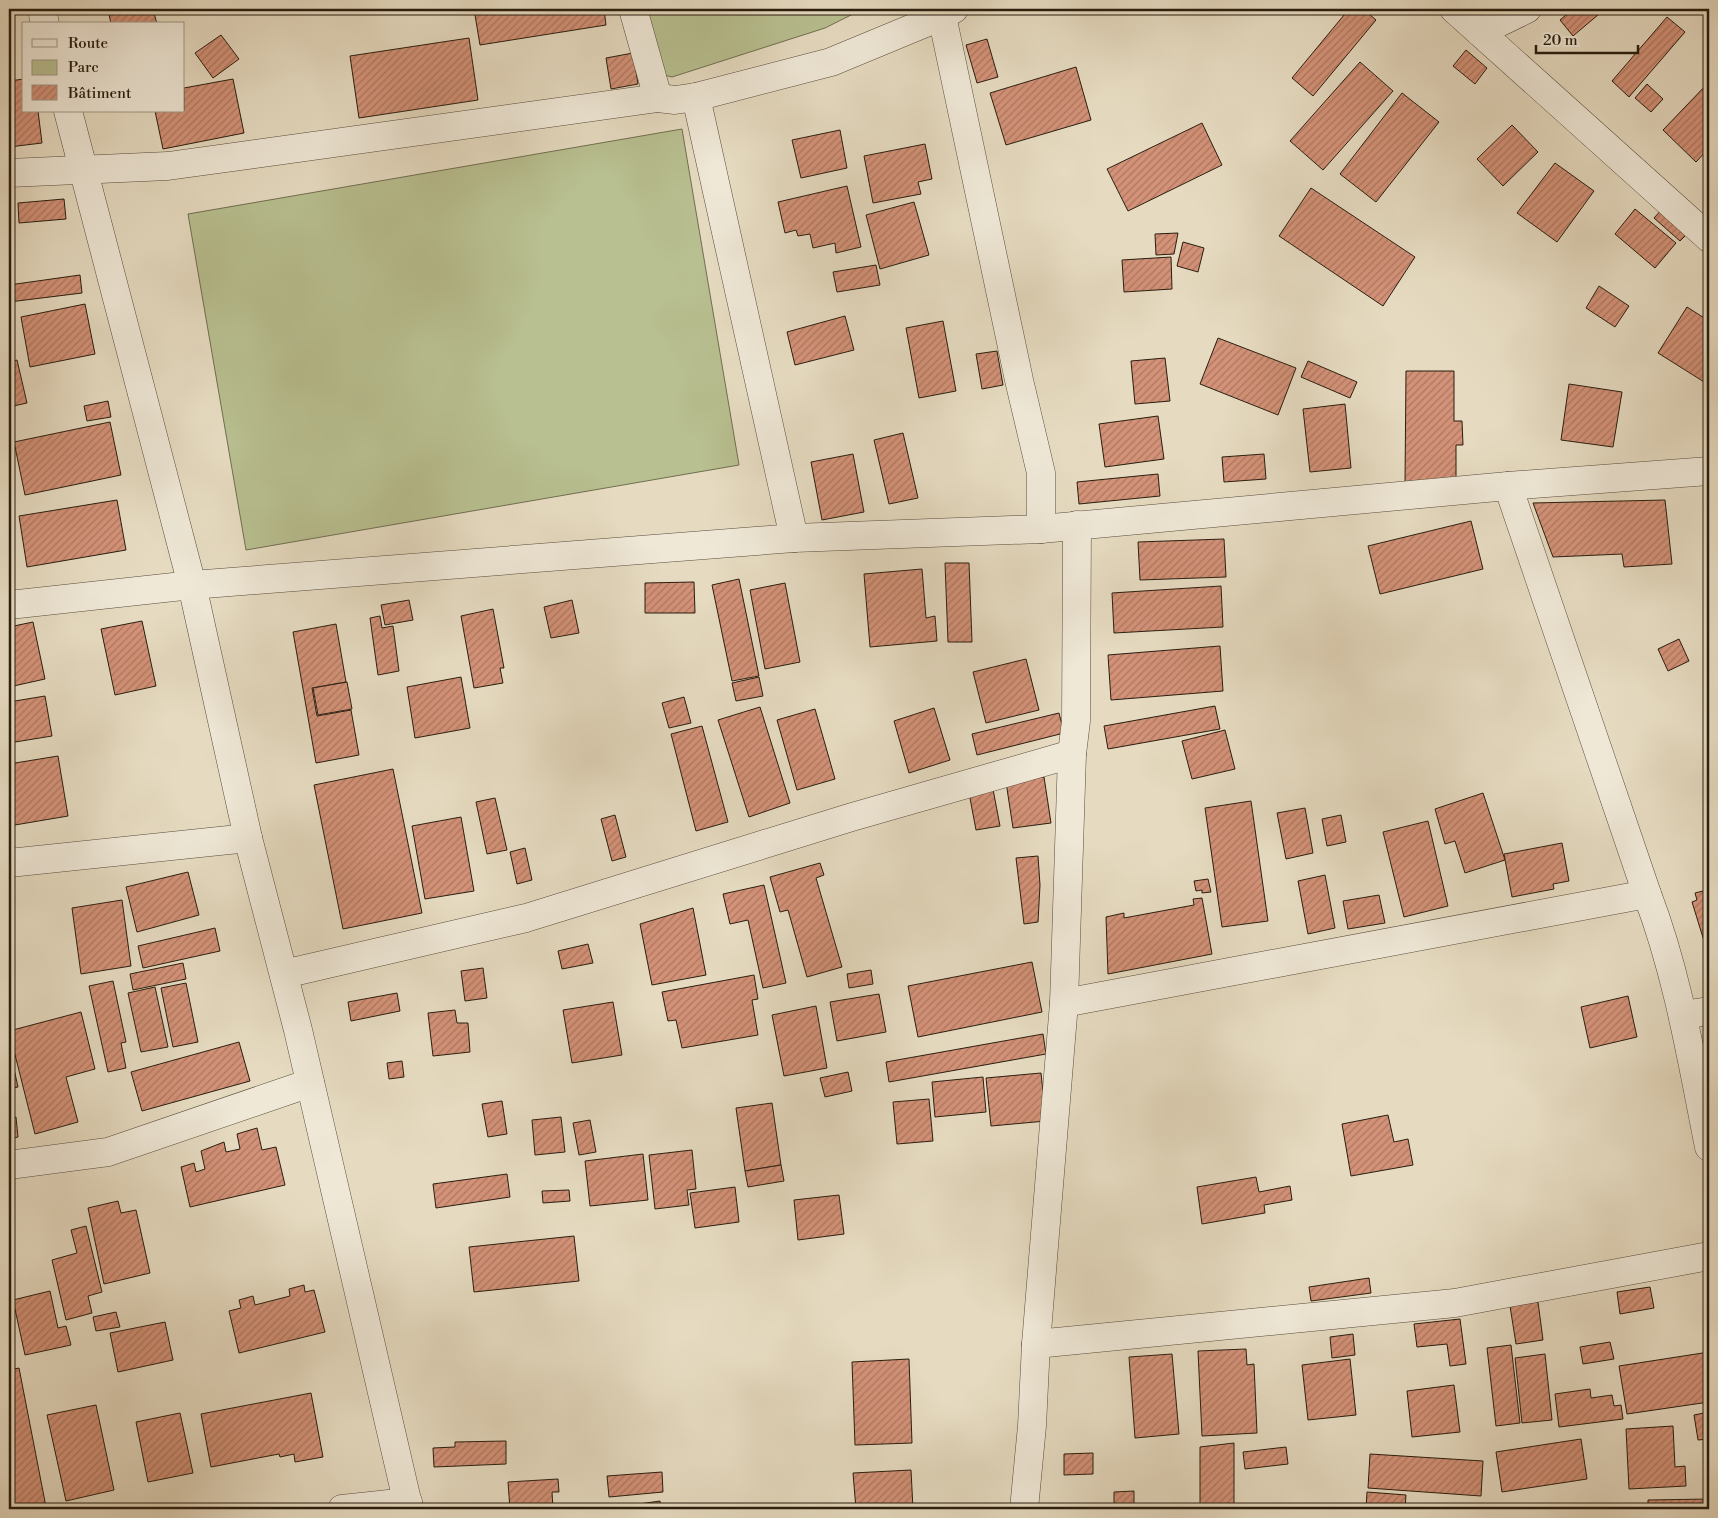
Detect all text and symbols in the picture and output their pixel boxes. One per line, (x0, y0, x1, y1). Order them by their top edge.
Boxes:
legend (22, 22, 185, 112)
scale bar (1536, 22, 1638, 54)
text: 20 m (1543, 31, 1578, 50)
text: Route (68, 34, 108, 53)
text: Parc (68, 58, 99, 77)
text: Bâtiment (67, 84, 132, 103)

